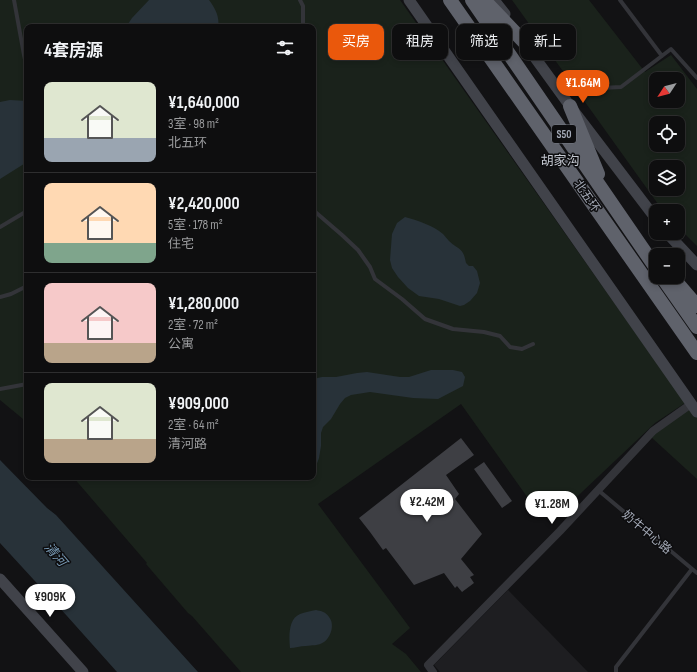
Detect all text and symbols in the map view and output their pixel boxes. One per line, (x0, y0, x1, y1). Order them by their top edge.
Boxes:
chip: 买房 (328, 24, 384, 60)
chip: 租房 (392, 24, 448, 60)
chip: 筛选 (456, 24, 512, 60)
chip: 新上 (520, 24, 576, 60)
icon: filters (274, 37, 296, 59)
text: 4套房源 (44, 41, 103, 61)
pin: ¥1.64M (550, 70, 616, 104)
north arrow (649, 72, 685, 108)
map controls (649, 72, 685, 284)
text: ¥1.64M (565, 75, 601, 91)
text: ¥1,640,000 (168, 93, 240, 113)
icon: home (76, 98, 124, 146)
text: 3室 · 98 m² (168, 116, 219, 132)
button: locate (649, 116, 685, 152)
road number: S50 (552, 125, 576, 143)
text: 北五环 (168, 135, 207, 151)
district label: 胡家沟 (540, 153, 580, 169)
button: layers (649, 160, 685, 196)
street label: 北五环 (570, 177, 603, 215)
text: ¥2,420,000 (168, 194, 240, 214)
icon: home (76, 199, 124, 247)
button: + (649, 204, 685, 240)
text: 5室 · 178 m² (168, 217, 223, 233)
text: 住宅 (168, 236, 194, 252)
button: − (649, 248, 685, 284)
text: ¥1,280,000 (168, 294, 239, 314)
icon: home (76, 299, 124, 347)
text: 2室 · 72 m² (168, 317, 218, 333)
text: 公寓 (168, 336, 194, 352)
text: ¥909,000 (168, 394, 229, 414)
icon: home (76, 399, 124, 447)
text: 2室 · 64 m² (168, 417, 219, 433)
text: 清河路 (168, 436, 207, 452)
pin: ¥2.42M (394, 489, 460, 523)
pin: ¥1.28M (519, 491, 585, 525)
text: ¥2.42M (409, 494, 445, 510)
text: ¥1.28M (534, 496, 570, 512)
street label: 奶牛中心路 (619, 507, 674, 557)
water label: 清河 (41, 540, 72, 572)
pin: ¥909K (22, 584, 78, 618)
text: ¥909K (34, 589, 66, 605)

